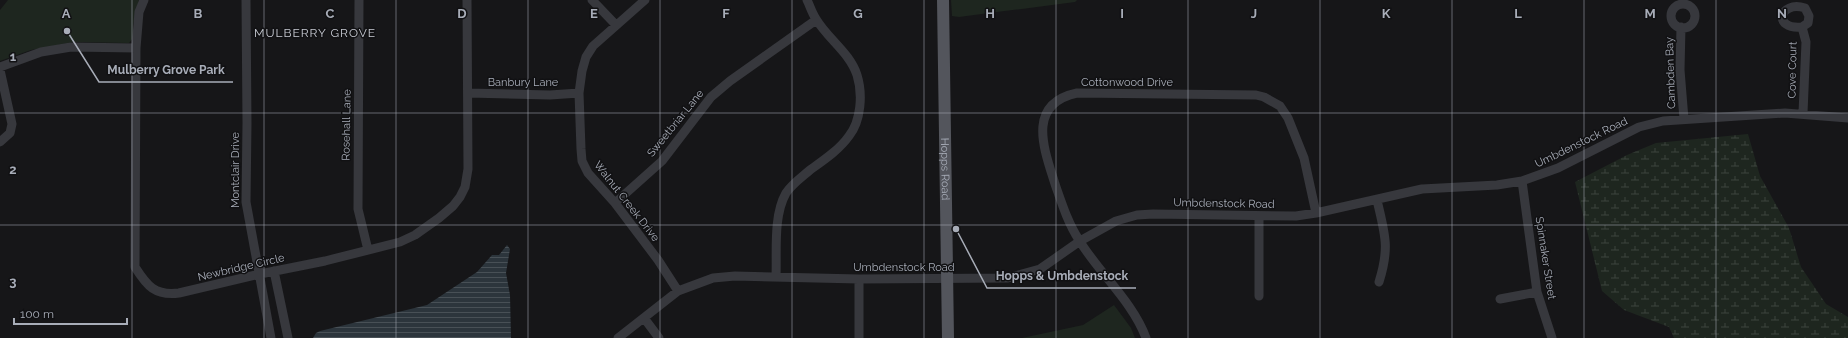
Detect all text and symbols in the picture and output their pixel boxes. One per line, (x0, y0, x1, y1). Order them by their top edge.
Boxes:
text: A (62, 6, 71, 21)
text: B (194, 6, 203, 21)
text: C (326, 6, 335, 21)
text: D (457, 6, 467, 21)
text: E (590, 6, 598, 21)
text: F (722, 6, 730, 21)
text: G (853, 6, 863, 21)
text: H (985, 6, 995, 21)
text: I (1120, 6, 1124, 21)
text: J (1251, 6, 1257, 21)
text: K (1382, 6, 1391, 21)
text: L (1514, 6, 1522, 21)
text: M (1644, 6, 1656, 21)
text: N (1777, 6, 1787, 21)
district label: MULBERRY GROVE (254, 26, 376, 40)
street label: Cambden Bay (1663, 37, 1678, 109)
street label: Cove Court (1786, 41, 1800, 99)
text: 1 (10, 49, 17, 64)
callout: Mulberry Grove Park (99, 58, 233, 82)
text: Mulberry Grove Park (107, 63, 225, 77)
street label: Banbury Lane (488, 76, 559, 89)
street label: Cottonwood Drive (1081, 76, 1173, 89)
street label: Sweetbriar Lane (644, 87, 707, 159)
street label: Rosehall Lane (339, 89, 354, 161)
street label: Umbdenstock Road (1533, 114, 1630, 171)
street label: Montclair Drive (229, 131, 242, 208)
street label: Hopps Road (938, 138, 952, 201)
street label: Walnut Creek Drive (591, 159, 662, 244)
text: 2 (9, 162, 17, 177)
street label: Umbdenstock Road (1173, 196, 1275, 211)
street label: Spinnaker Street (1533, 216, 1559, 301)
street label: Newbridge Circle (196, 251, 286, 284)
street label: Umbdenstock Road (853, 261, 955, 274)
callout: Hopps & Umbdenstock (987, 264, 1136, 288)
text: Hopps & Umbdenstock (996, 269, 1129, 283)
text: 3 (9, 274, 17, 289)
scale bar (14, 300, 127, 326)
text: 100 m (20, 307, 54, 321)

